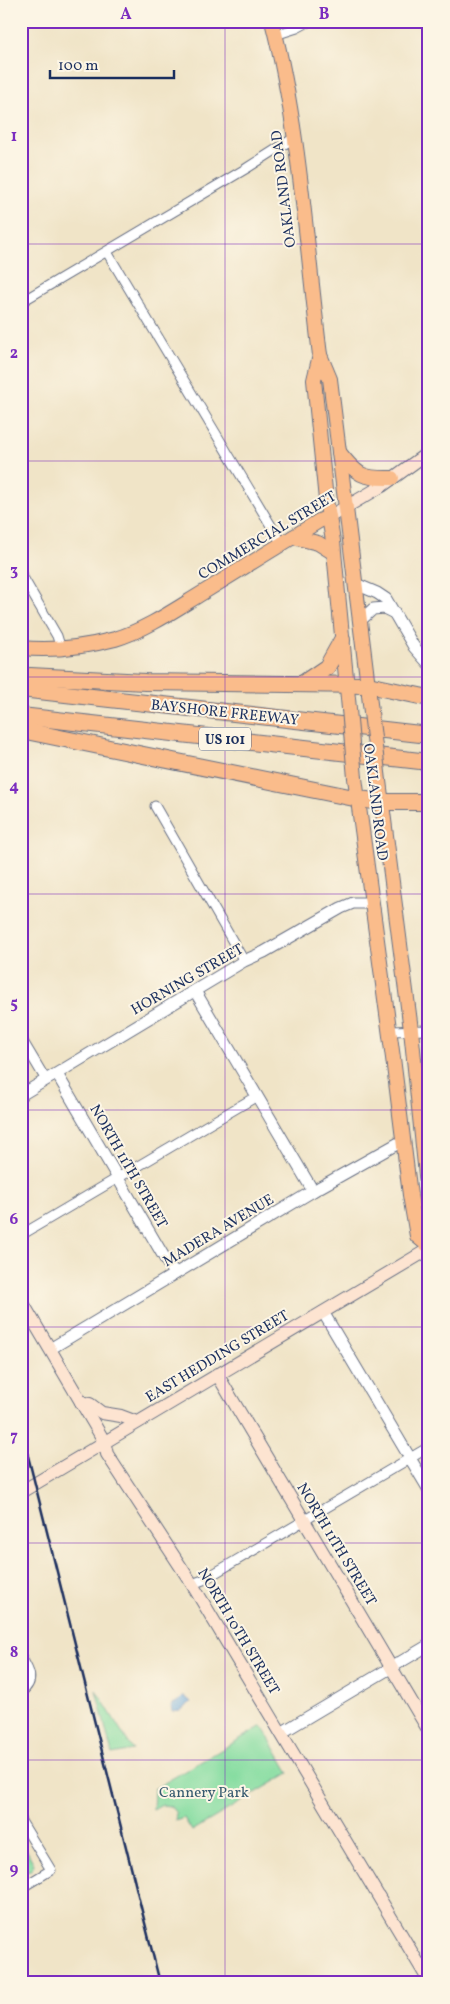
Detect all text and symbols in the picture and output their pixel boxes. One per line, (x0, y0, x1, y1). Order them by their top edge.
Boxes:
text: A (120, 4, 132, 26)
text: B (319, 4, 330, 26)
scale bar (50, 48, 174, 80)
text: 100 m (58, 56, 98, 77)
text: 1 (11, 126, 17, 148)
street label: OAKLAND ROAD (267, 129, 302, 249)
text: 2 (10, 343, 18, 365)
street label: COMMERCIAL STREET (195, 487, 341, 586)
text: 3 (10, 560, 18, 582)
street label: BAYSHORE FREEWAY (150, 695, 300, 732)
road number: US 101 (199, 728, 251, 751)
street label: OAKLAND ROAD (357, 742, 392, 862)
text: 4 (9, 776, 19, 798)
street label: HORNING STREET (128, 939, 248, 1021)
text: 5 (10, 993, 18, 1015)
street label: NORTH 11TH STREET (84, 1101, 172, 1233)
street label: MADERA AVENUE (159, 1190, 278, 1273)
text: 6 (10, 1209, 19, 1231)
street label: EAST HEDDING STREET (142, 1306, 294, 1408)
text: 7 (10, 1426, 18, 1448)
street label: NORTH 11TH STREET (291, 1479, 381, 1610)
street label: NORTH 10TH STREET (192, 1565, 284, 1699)
text: 8 (10, 1642, 18, 1664)
park label: Cannery Park (159, 1783, 249, 1804)
text: 9 (10, 1859, 19, 1881)

